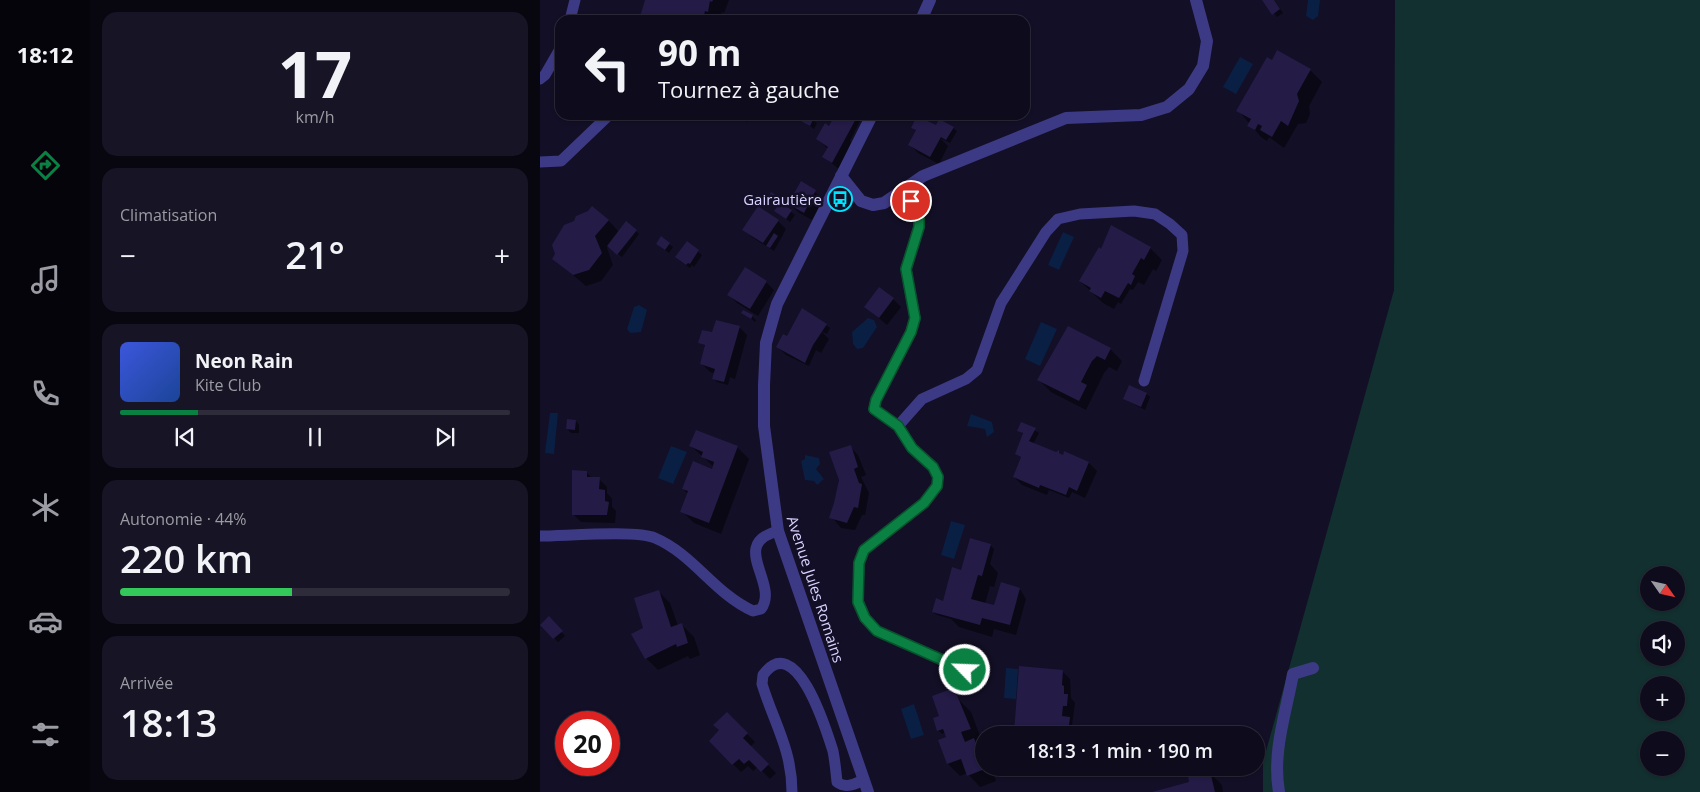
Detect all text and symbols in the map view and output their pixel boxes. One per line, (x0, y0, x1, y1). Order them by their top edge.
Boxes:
text: 17 (278, 29, 352, 117)
text: 90 m (658, 29, 741, 76)
icon: left (575, 35, 640, 100)
text: 18:12 (17, 39, 73, 69)
text: Tournez à gauche (658, 74, 840, 104)
text: km/h (296, 106, 334, 128)
icon: directions (28, 148, 63, 183)
pin (890, 180, 932, 222)
bus stop icon: Gairautière (827, 186, 853, 212)
icon: arrive (897, 187, 925, 215)
place label: Gairautière (743, 189, 822, 209)
text: Climatisation (120, 204, 217, 226)
text: 21° (285, 228, 345, 280)
text: − (120, 236, 136, 274)
text: + (494, 236, 510, 274)
icon: music (28, 262, 63, 297)
text: Neon Rain (195, 348, 293, 374)
text: Kite Club (195, 374, 261, 396)
icon: phone (28, 376, 63, 411)
icon: previous (171, 423, 199, 451)
icon: pause (301, 423, 329, 451)
icon: next (431, 423, 459, 451)
icon: climate (28, 490, 63, 525)
text: Autonomie · 44% (120, 508, 247, 530)
street label: Avenue Jules Romains (783, 513, 849, 665)
text: 220 km (120, 532, 253, 584)
north arrow (1640, 566, 1685, 611)
map controls (1640, 566, 1685, 776)
icon: car (28, 604, 63, 639)
button: sound (1640, 621, 1685, 666)
position arrow (938, 643, 990, 695)
text: Arrivée (120, 672, 173, 694)
button: + (1640, 676, 1685, 721)
text: 18:13 (120, 696, 217, 748)
speed limit sign: 20 (555, 711, 620, 776)
icon: filters (28, 717, 63, 752)
button: − (1640, 731, 1685, 776)
text: 18:13 · 1 min · 190 m (1027, 738, 1213, 764)

